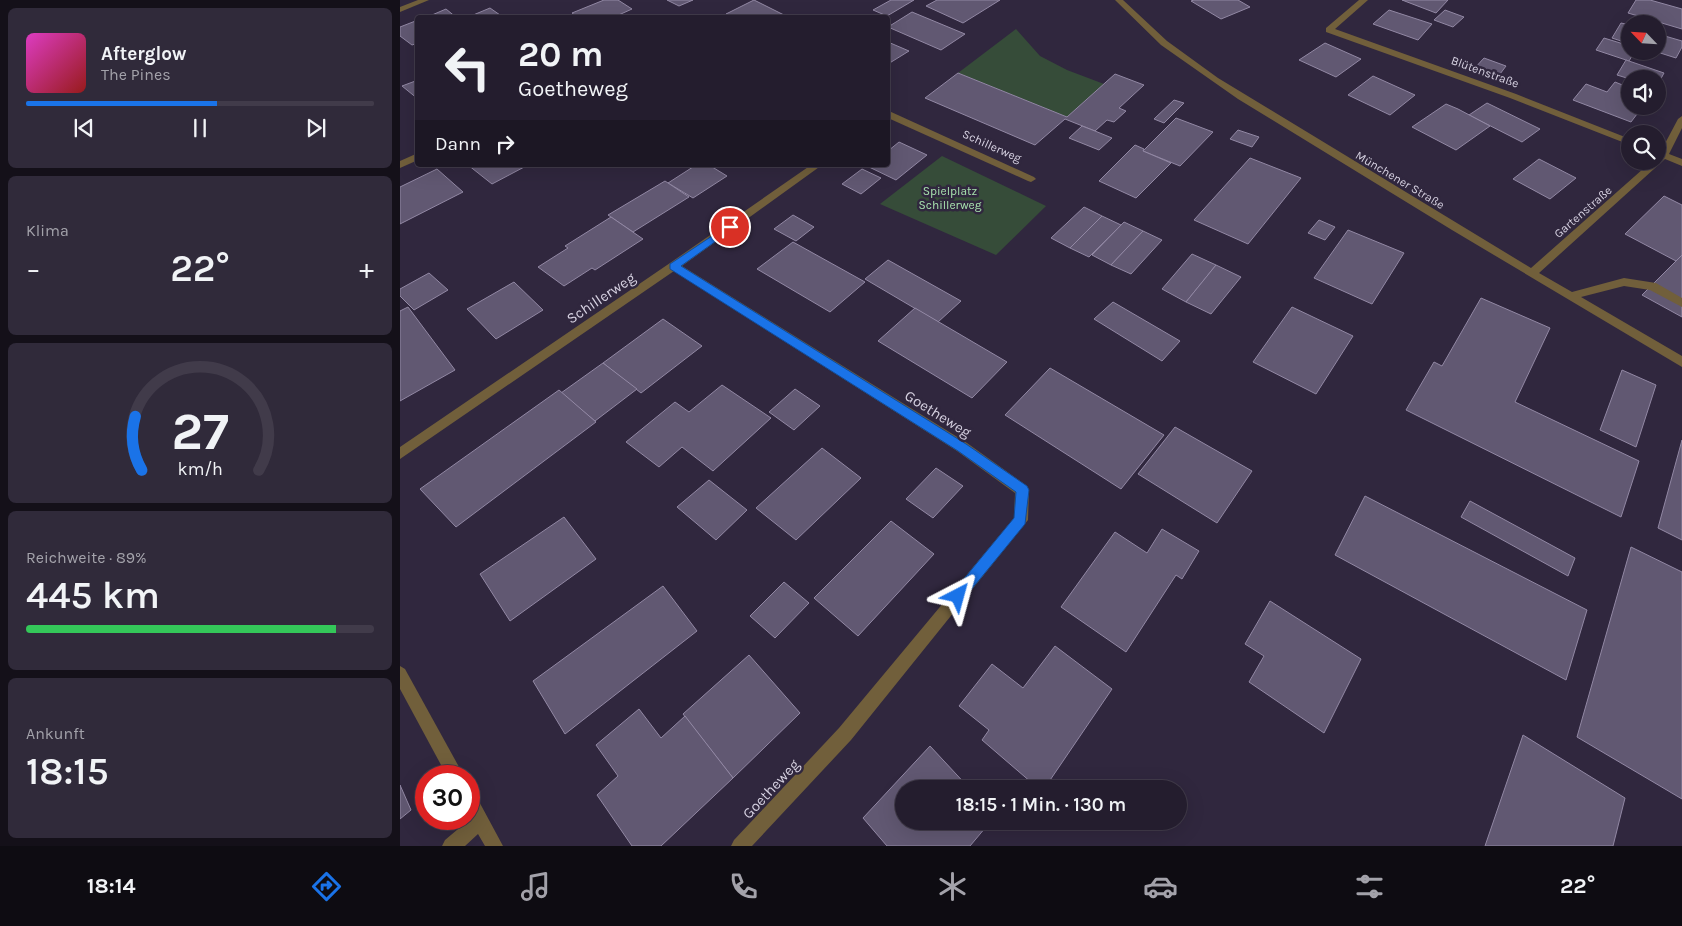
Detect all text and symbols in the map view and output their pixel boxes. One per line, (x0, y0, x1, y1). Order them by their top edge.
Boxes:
north arrow (1621, 15, 1666, 60)
map controls (1621, 15, 1666, 170)
text: 20 m (518, 34, 603, 75)
icon: left (435, 35, 500, 100)
text: Afterglow (101, 43, 187, 65)
street label: Blütenstraße (1449, 53, 1521, 91)
text: The Pines (101, 65, 171, 84)
button: sound (1621, 70, 1666, 115)
text: Goetheweg (518, 76, 628, 102)
icon: previous (70, 114, 98, 142)
icon: pause (186, 114, 214, 142)
icon: next (302, 114, 330, 142)
button: search (1621, 125, 1666, 170)
street label: Schillerweg (960, 127, 1024, 165)
icon: right (491, 130, 519, 158)
text: Dann (435, 133, 481, 155)
street label: Münchener Straße (1353, 148, 1447, 212)
street label: Gartenstraße (1551, 183, 1615, 241)
park label: Spielplatz Schillerweg (918, 184, 982, 212)
pin (709, 206, 751, 248)
icon: arrive (716, 213, 744, 241)
text: Klima (26, 221, 69, 240)
text: 22° (170, 246, 230, 291)
text: − (26, 252, 41, 285)
text: + (359, 252, 374, 285)
street label: Schillerweg (563, 268, 639, 328)
street label: Goetheweg (901, 386, 975, 442)
text: 27 (171, 401, 229, 462)
text: km/h (177, 459, 223, 480)
text: Reichweite · 89% (26, 548, 147, 567)
position arrow (931, 569, 983, 621)
text: 445 km (26, 573, 160, 618)
text: Ankunft (26, 724, 85, 743)
text: 18:15 (26, 749, 109, 794)
street label: Goetheweg (739, 755, 804, 823)
speed limit sign: 30 (415, 765, 480, 830)
text: 18:15 · 1 Min. · 130 m (956, 794, 1126, 816)
icon: directions (309, 869, 344, 904)
icon: music (518, 869, 553, 904)
icon: phone (726, 869, 761, 904)
icon: climate (935, 869, 970, 904)
icon: car (1143, 869, 1178, 904)
icon: filters (1352, 869, 1387, 904)
text: 18:14 (87, 873, 136, 899)
text: 22° (1560, 873, 1595, 899)

